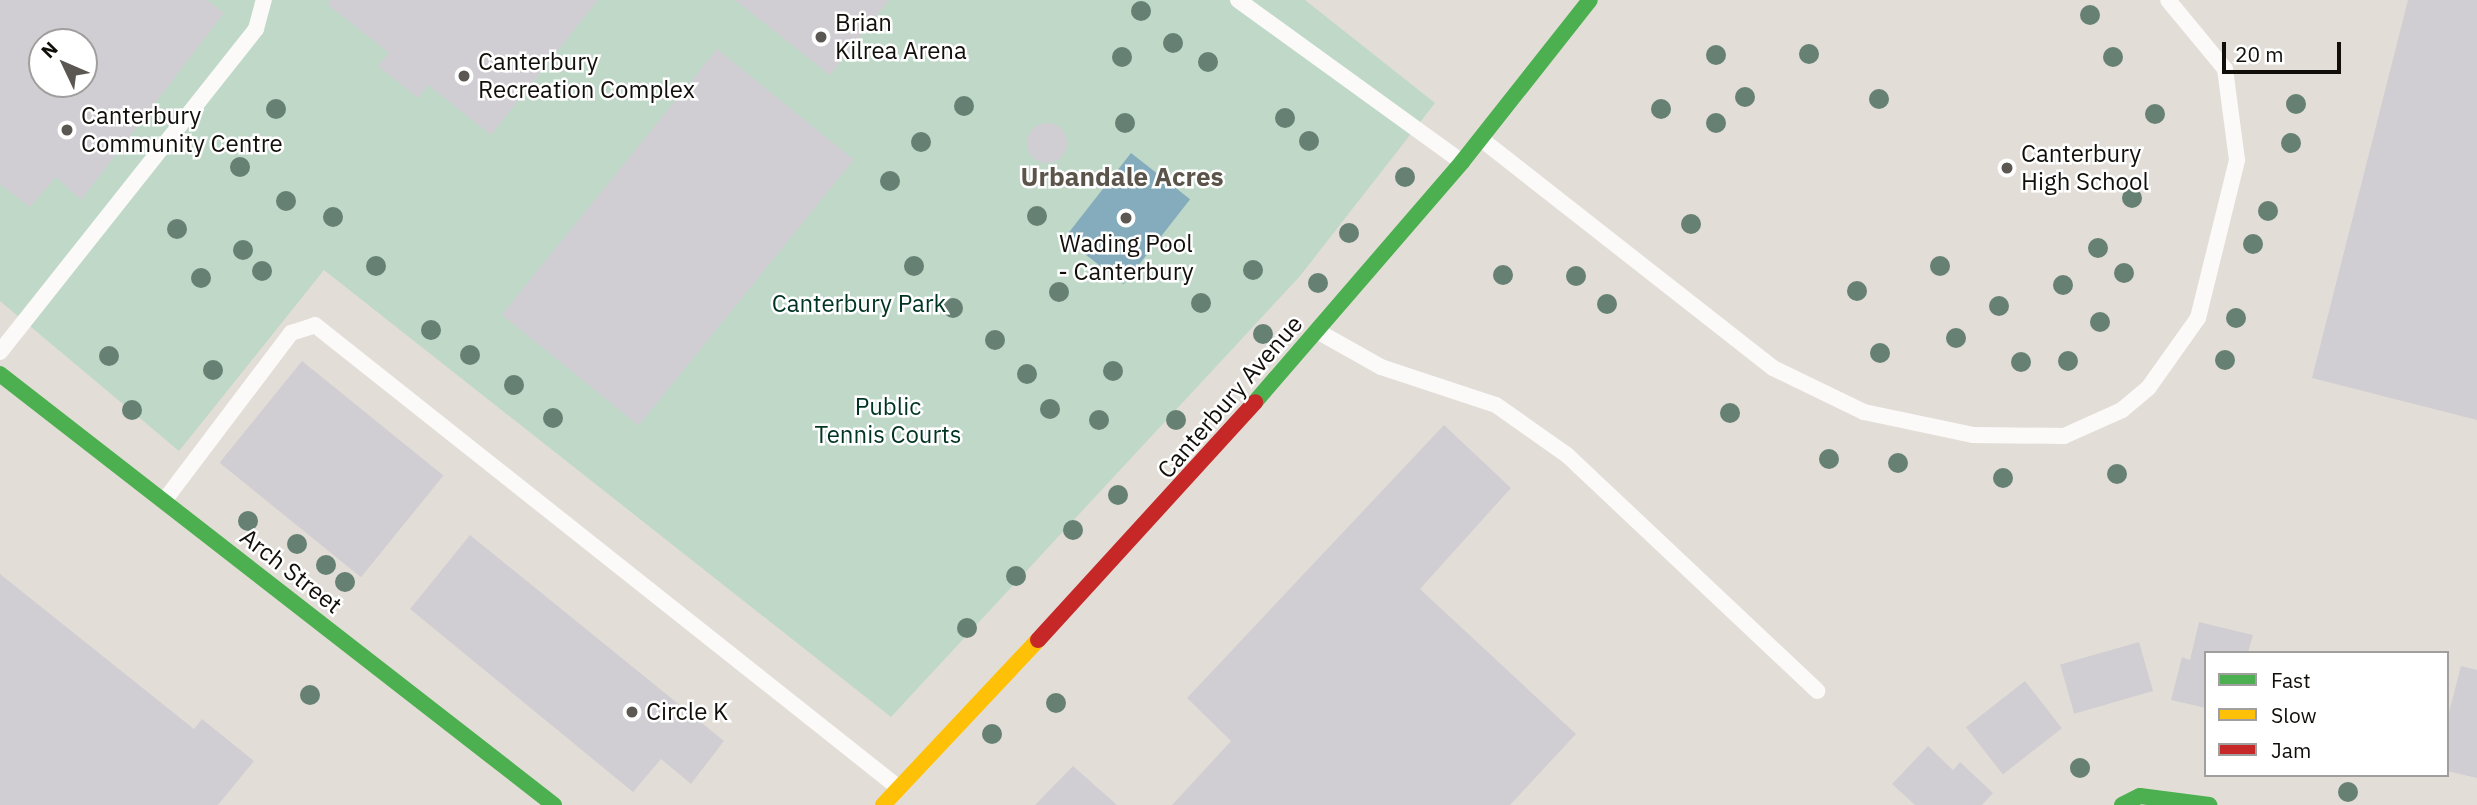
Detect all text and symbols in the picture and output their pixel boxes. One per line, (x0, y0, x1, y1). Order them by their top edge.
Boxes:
place label: Brian Kilrea Arena (835, 9, 967, 65)
north arrow (28, 28, 98, 98)
scale bar (2225, 28, 2344, 72)
marker: Brian Kilrea Arena (813, 29, 829, 45)
text: N (36, 37, 63, 63)
text: 20 m (2235, 40, 2284, 68)
place label: Canterbury Recreation Complex (478, 48, 695, 104)
marker: Canterbury Recreation Complex (456, 68, 472, 84)
place label: Canterbury Community Centre (81, 102, 283, 158)
marker: Canterbury Community Centre (59, 122, 75, 138)
place label: Canterbury High School (2021, 140, 2149, 196)
marker: Canterbury High School (1999, 160, 2015, 176)
district label: Urbandale Acres (1020, 161, 1224, 193)
marker: Wading Pool - Canterbury (1118, 210, 1134, 226)
place label: Wading Pool - Canterbury (1058, 230, 1194, 286)
park label: Canterbury Park (772, 290, 946, 318)
street label: Canterbury Avenue (1152, 310, 1308, 484)
park label: Public Tennis Courts (815, 393, 961, 449)
street label: Arch Street (234, 522, 348, 620)
legend (2204, 651, 2449, 777)
text: Fast (2271, 666, 2311, 694)
place label: Circle K (646, 698, 728, 726)
text: Slow (2271, 701, 2317, 729)
marker: Circle K (624, 704, 640, 720)
text: Jam (2271, 736, 2311, 764)

